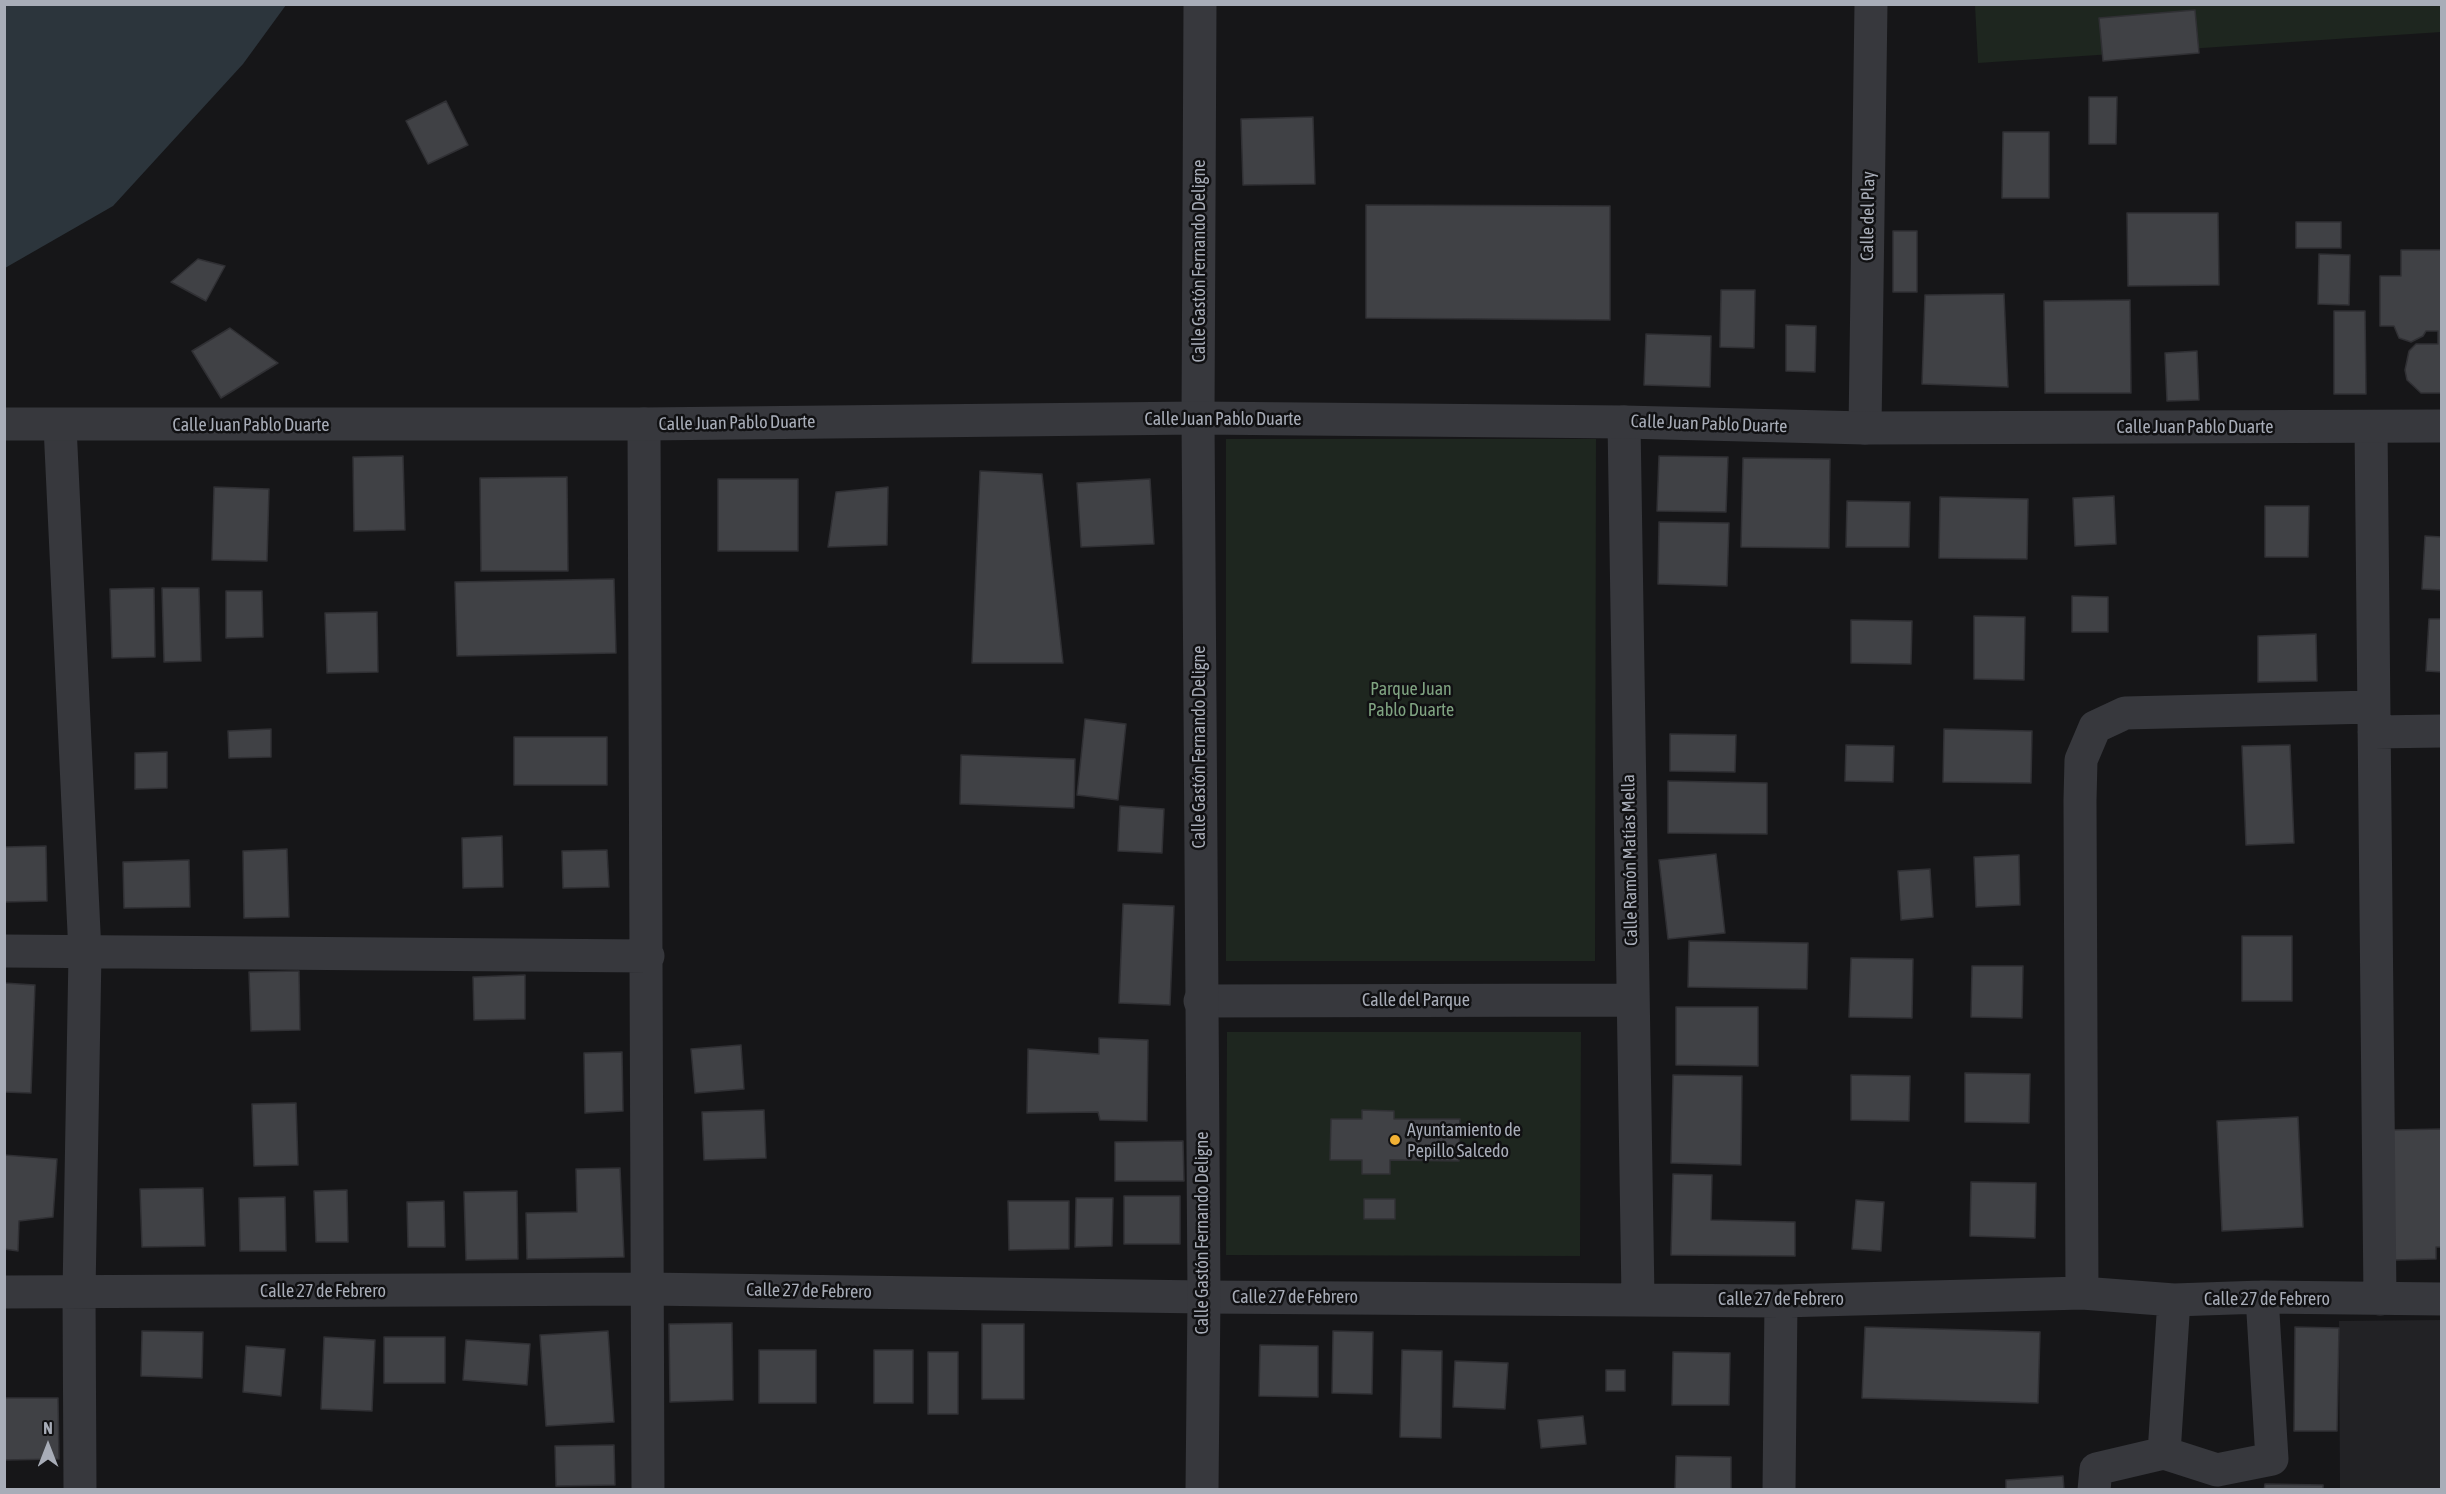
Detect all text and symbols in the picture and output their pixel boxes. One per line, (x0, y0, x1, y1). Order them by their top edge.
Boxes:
street label: Calle Gastón Fernando Deligne (1188, 160, 1210, 362)
street label: Calle del Play (1856, 171, 1880, 261)
street label: Calle Juan Pablo Duarte (1145, 408, 1301, 430)
street label: Calle Juan Pablo Duarte (1630, 410, 1788, 438)
street label: Calle Juan Pablo Duarte (658, 411, 816, 435)
street label: Calle Juan Pablo Duarte (173, 414, 329, 436)
street label: Calle Juan Pablo Duarte (2117, 416, 2273, 438)
street label: Calle Gastón Fernando Deligne (1188, 646, 1210, 848)
park label: Parque Juan Pablo Duarte (1368, 678, 1454, 720)
street label: Calle Ramón Matías Mella (1618, 774, 1642, 946)
street label: Calle del Parque (1362, 989, 1470, 1011)
place label: Ayuntamiento de Pepillo Salcedo (1407, 1119, 1521, 1162)
street label: Calle Gastón Fernando Deligne (1191, 1132, 1213, 1334)
marker: Ayuntamiento de Pepillo Salcedo (1388, 1133, 1402, 1147)
street label: Calle 27 de Febrero (746, 1279, 872, 1303)
street label: Calle 27 de Febrero (260, 1280, 386, 1302)
street label: Calle 27 de Febrero (1232, 1286, 1358, 1308)
street label: Calle 27 de Febrero (1718, 1288, 1844, 1310)
street label: Calle 27 de Febrero (2204, 1288, 2330, 1310)
north arrow (18, 1416, 78, 1476)
text: N (43, 1419, 53, 1437)

